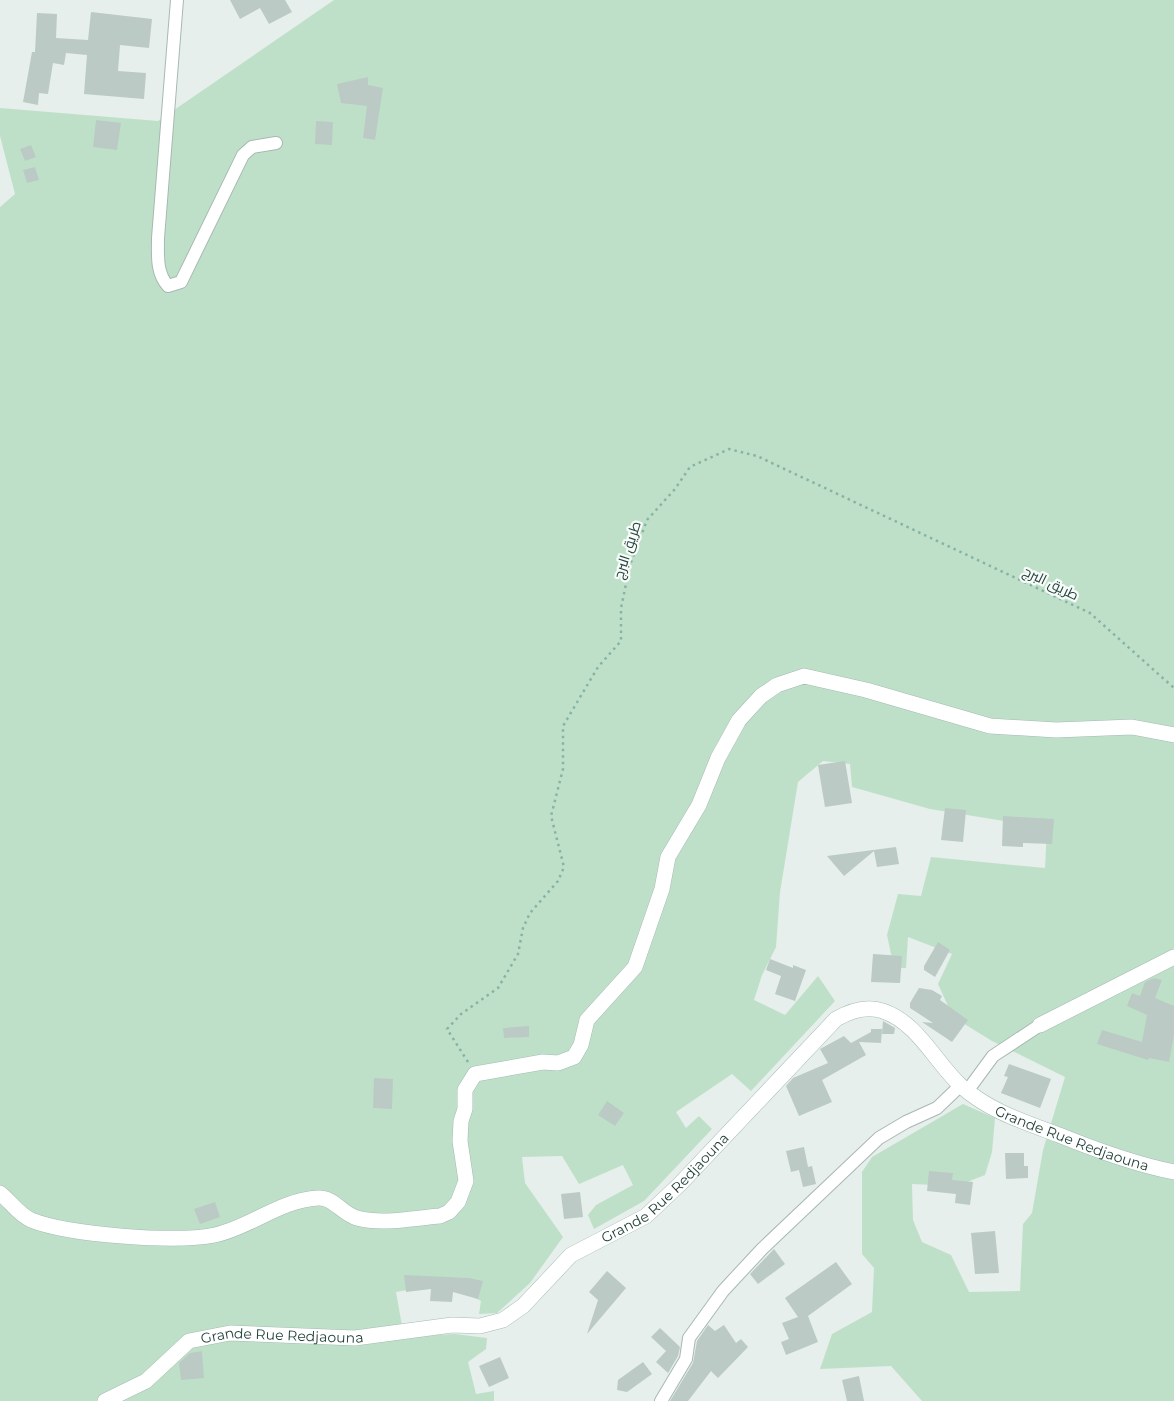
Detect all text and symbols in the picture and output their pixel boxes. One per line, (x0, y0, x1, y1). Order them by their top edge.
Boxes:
street label: طريق البرج (609, 519, 645, 581)
street label: طريق البرج (1020, 562, 1082, 604)
street label: Grande Rue Redjaouna (992, 1101, 1151, 1175)
street label: Grande Rue Redjaouna (598, 1129, 733, 1247)
street label: Grande Rue Redjaouna (199, 1323, 364, 1348)

